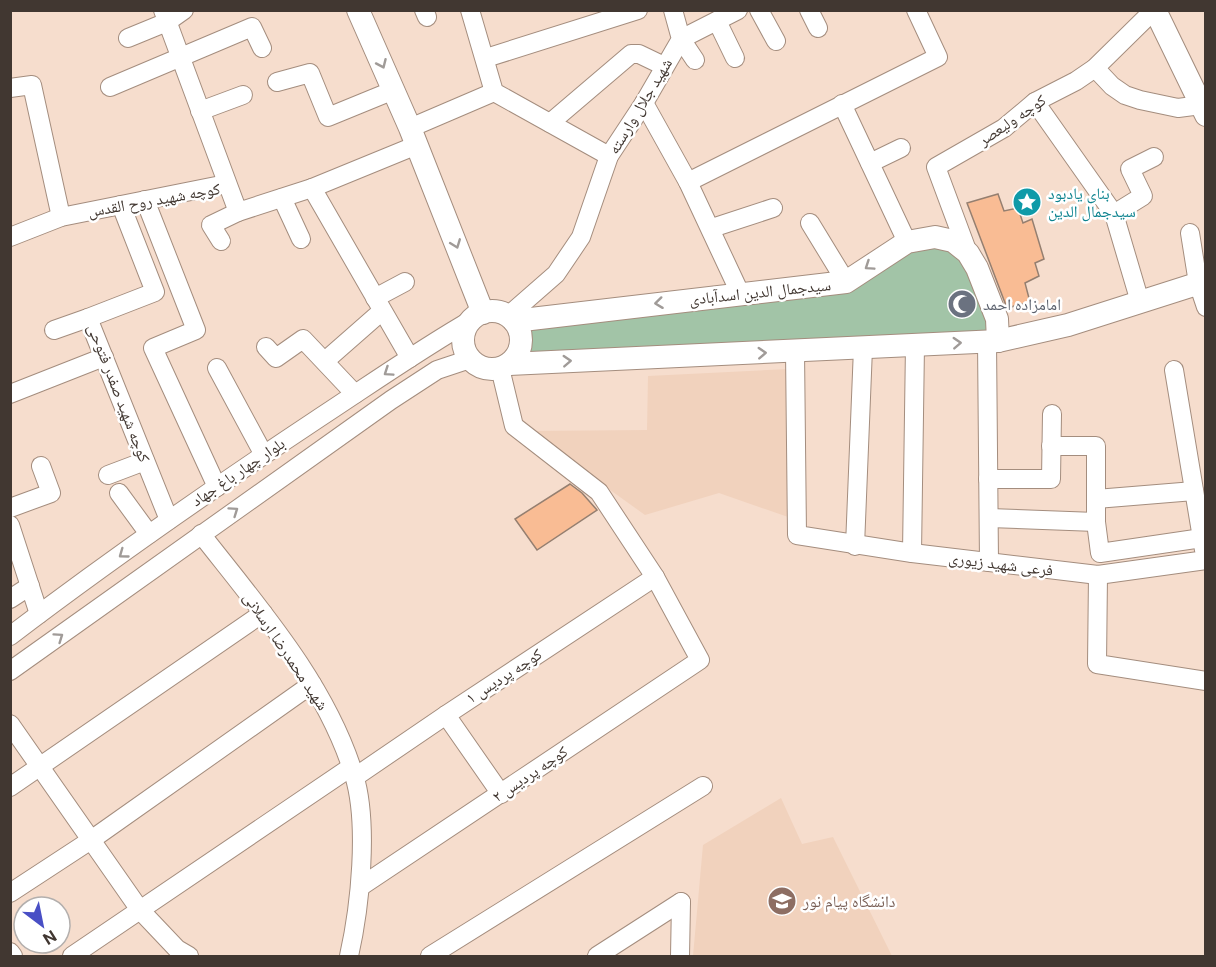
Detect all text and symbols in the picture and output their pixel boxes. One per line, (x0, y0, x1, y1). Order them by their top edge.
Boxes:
street label: شهید جلال وارسته (604, 55, 677, 158)
one-way arrow (375, 58, 387, 69)
street label: کوچه ولیعصر (974, 90, 1050, 150)
street label: کوچه شهید روح القدس (86, 179, 222, 222)
place label: بنای یادبود سیدجمال الدین (1048, 184, 1136, 222)
place icon: بنای یادبود سیدجمال الدین (1011, 186, 1043, 218)
one-way arrow (449, 238, 461, 249)
one-way arrow (865, 259, 875, 271)
street label: سیدجمال الدین اسدآبادی (688, 275, 832, 310)
mosque icon: امامزاده احمد (946, 288, 978, 320)
place label: امامزاده احمد (983, 295, 1061, 314)
one-way arrow (655, 296, 664, 309)
street label: کوچه شهید صفدر فتوحی (83, 321, 154, 466)
one-way arrow (953, 337, 962, 350)
one-way arrow (758, 346, 767, 359)
one-way arrow (563, 355, 572, 368)
one-way arrow (384, 365, 394, 377)
street label: بلوار چهار باغ جهاد (187, 434, 289, 511)
one-way arrow (227, 507, 238, 518)
one-way arrow (118, 546, 129, 557)
street label: فرعی شهید زیوری (948, 548, 1054, 581)
street label: شهید محمدرضا ارسلانی (239, 588, 333, 714)
one-way arrow (52, 633, 63, 644)
street label: کوچه پردیس ۱ (462, 644, 546, 708)
street label: کوچه پردیس ۲ (489, 742, 572, 807)
school or university icon: دانشگاه پیام نور (766, 885, 798, 917)
place label: دانشگاه پیام نور (802, 892, 895, 912)
north arrow (12, 895, 72, 955)
text: N (39, 926, 60, 949)

